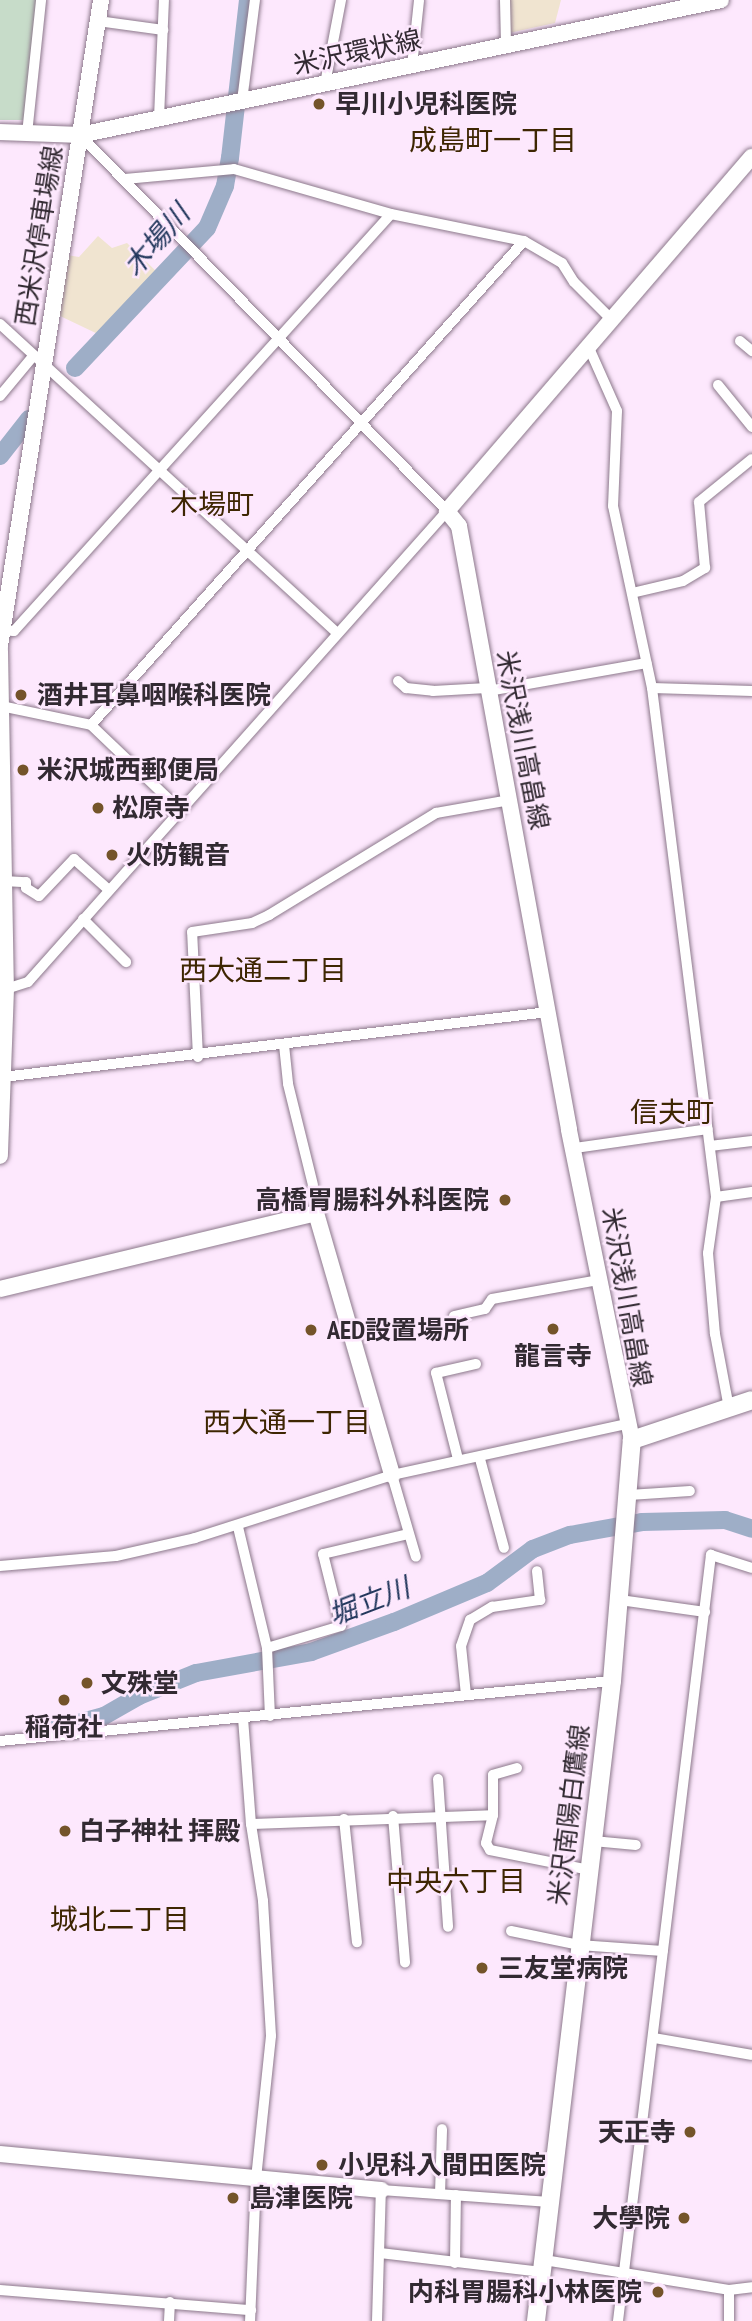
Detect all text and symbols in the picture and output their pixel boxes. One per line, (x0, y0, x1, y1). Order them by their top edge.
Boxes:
street label: 米沢環状線 (290, 23, 424, 81)
place label: 早川小児科医院 (335, 88, 517, 120)
marker: 早川小児科医院 (309, 94, 329, 114)
district label: 成島町一丁目 (409, 123, 577, 157)
street label: 西米沢停車場線 (9, 144, 69, 328)
water label: 木場川 (116, 197, 196, 283)
district label: 木場町 (170, 487, 254, 521)
street label: 米沢浅川高畠線 (490, 648, 556, 832)
place label: 酒井耳鼻咽喉科医院 (37, 679, 271, 711)
marker: 酒井耳鼻咽喉科医院 (11, 685, 31, 705)
place label: 米沢城西郵便局 (37, 754, 219, 786)
marker: 米沢城西郵便局 (15, 762, 31, 778)
place label: 松原寺 (112, 792, 190, 824)
marker: 松原寺 (90, 800, 106, 816)
place label: 火防観音 (126, 839, 230, 871)
marker: 火防観音 (104, 847, 120, 863)
district label: 西大通二丁目 (179, 953, 347, 987)
district label: 信夫町 (630, 1095, 714, 1129)
place label: 高橋胃腸科外科医院 (255, 1184, 489, 1216)
marker: 高橋胃腸科外科医院 (495, 1190, 515, 1210)
street label: 米沢浅川高畠線 (596, 1205, 658, 1389)
place label: AED設置場所 (327, 1314, 469, 1346)
marker: AED設置場所 (301, 1320, 321, 1340)
marker: 龍言寺 (545, 1321, 561, 1337)
place label: 龍言寺 (514, 1340, 592, 1372)
district label: 西大通一丁目 (203, 1405, 371, 1439)
water label: 堀立川 (324, 1570, 414, 1632)
place label: 文殊堂 (101, 1667, 179, 1699)
marker: 文殊堂 (79, 1675, 95, 1691)
marker: 稲荷社 (56, 1692, 72, 1708)
place label: 稲荷社 (25, 1711, 103, 1743)
street label: 米沢南陽白鷹線 (542, 1723, 596, 1907)
place label: 白子神社 拝殿 (79, 1815, 240, 1847)
marker: 白子神社 拝殿 (57, 1823, 73, 1839)
district label: 中央六丁目 (386, 1864, 526, 1898)
district label: 城北二丁目 (50, 1902, 190, 1936)
place label: 三友堂病院 (498, 1952, 628, 1984)
marker: 三友堂病院 (472, 1958, 492, 1978)
place label: 天正寺 (598, 2116, 676, 2148)
marker: 天正寺 (682, 2124, 698, 2140)
place label: 小児科入間田医院 (338, 2149, 546, 2181)
marker: 小児科入間田医院 (312, 2155, 332, 2175)
place label: 島津医院 (249, 2182, 353, 2214)
marker: 島津医院 (223, 2188, 243, 2208)
place label: 大學院 (592, 2202, 670, 2234)
marker: 大學院 (676, 2210, 692, 2226)
place label: 内科胃腸科小林医院 (408, 2276, 642, 2308)
marker: 内科胃腸科小林医院 (648, 2282, 668, 2302)

